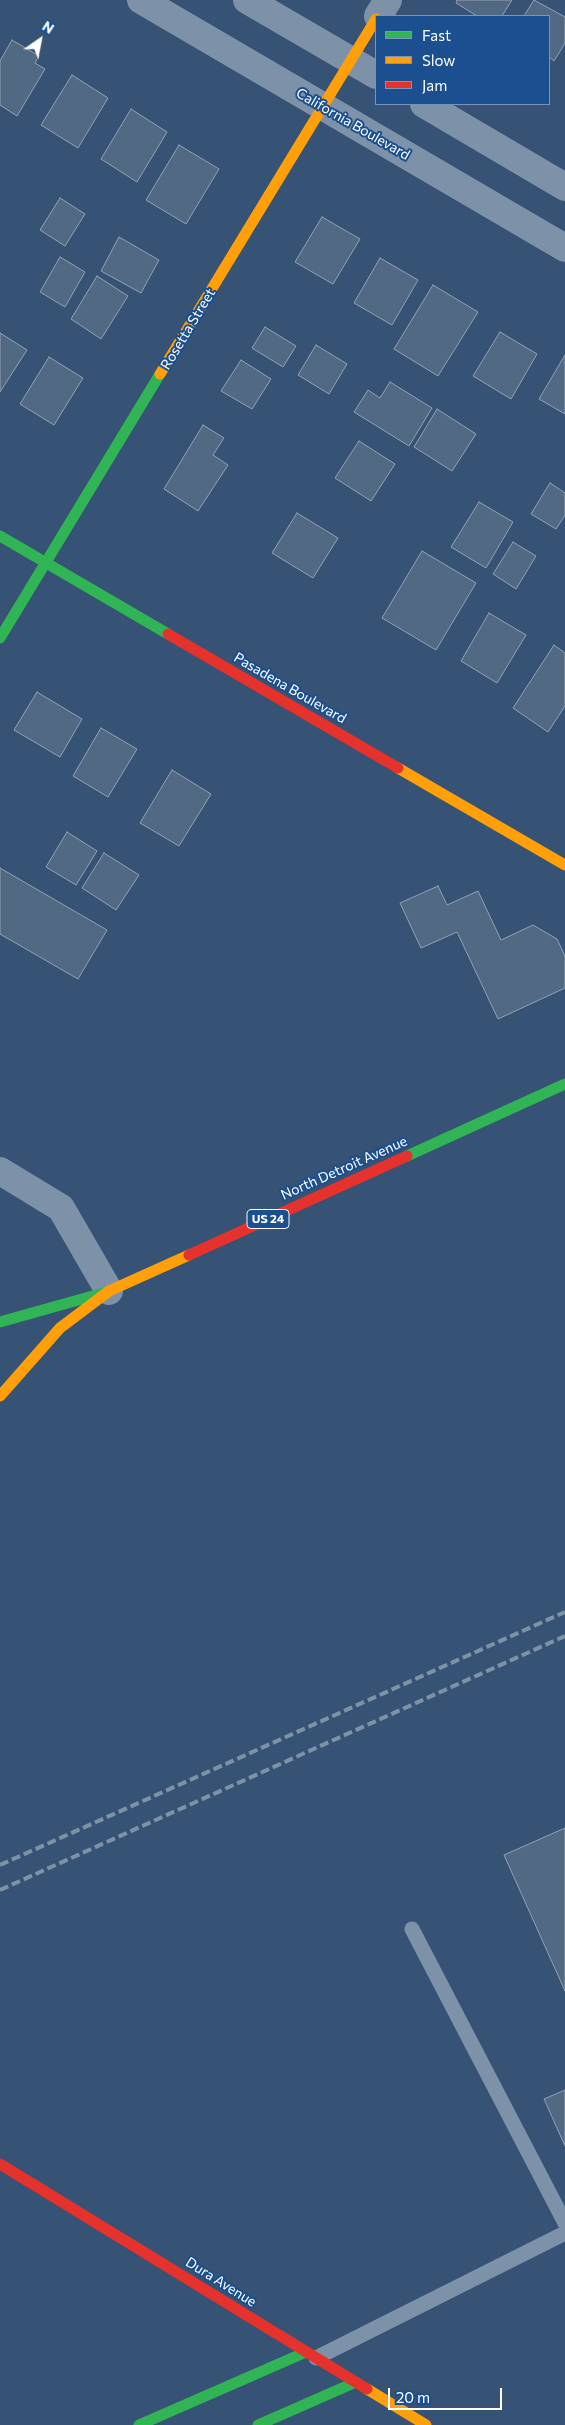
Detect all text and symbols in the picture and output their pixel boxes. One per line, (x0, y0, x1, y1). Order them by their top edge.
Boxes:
north arrow (15, 15, 65, 65)
legend (375, 15, 550, 105)
text: N (39, 17, 57, 37)
text: Fast (422, 26, 451, 44)
text: Slow (422, 51, 455, 69)
text: Jam (422, 76, 447, 94)
street label: California Boulevard (293, 85, 413, 163)
street label: Rosetta Street (157, 285, 219, 373)
street label: Pasadena Boulevard (231, 649, 349, 727)
street label: North Detroit Avenue (278, 1133, 410, 1203)
road number: US 24 (247, 1210, 289, 1228)
street label: Dura Avenue (183, 2254, 259, 2310)
scale bar (390, 2378, 504, 2410)
text: 20 m (396, 2388, 430, 2406)

